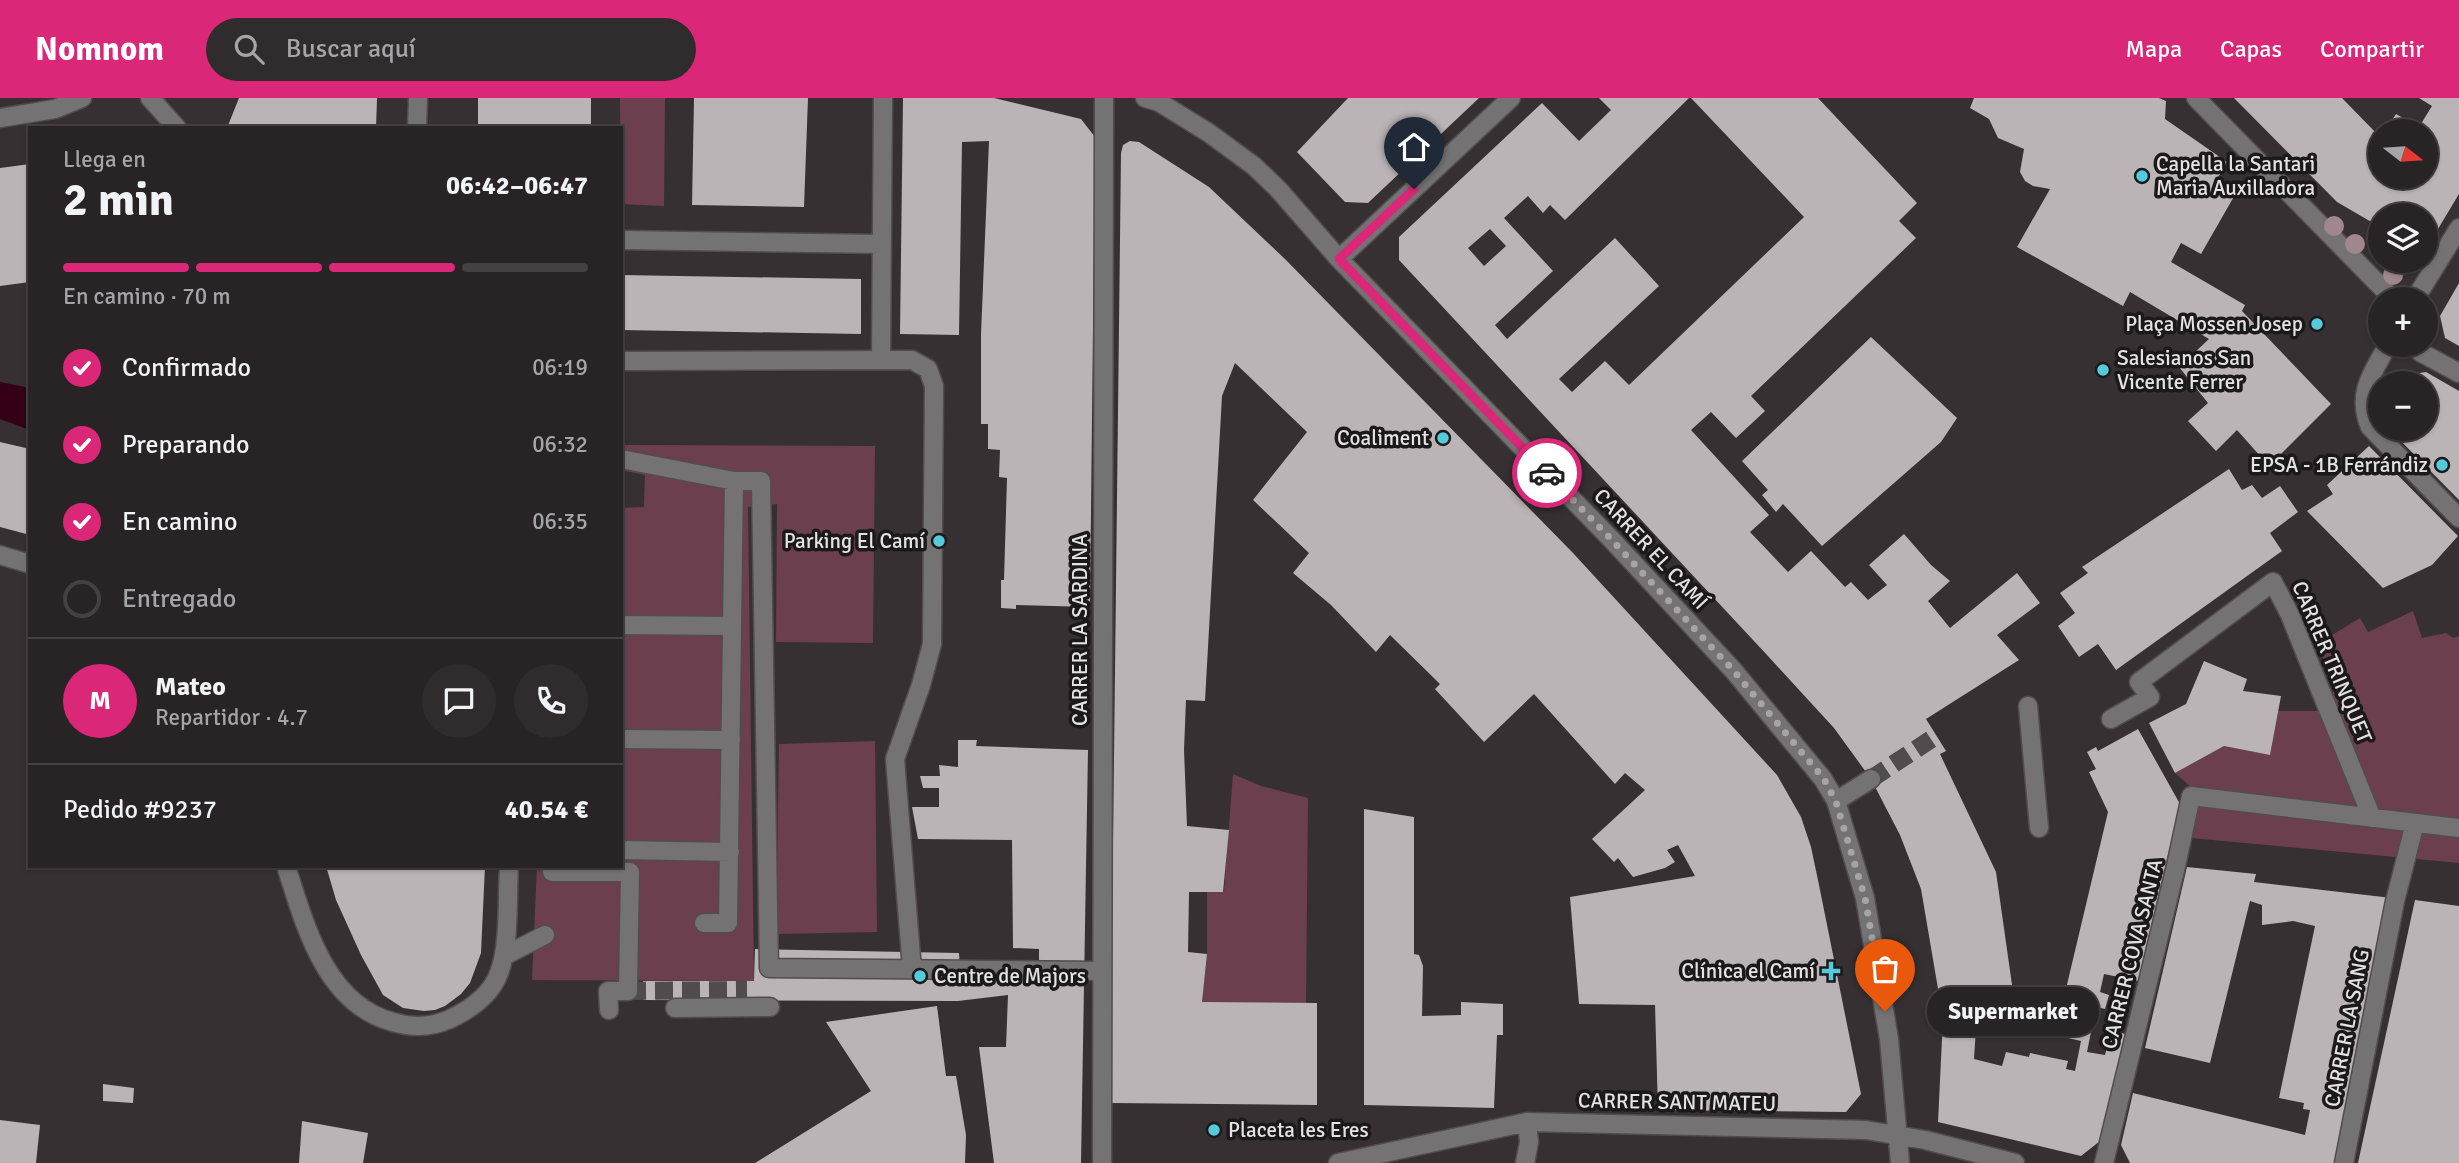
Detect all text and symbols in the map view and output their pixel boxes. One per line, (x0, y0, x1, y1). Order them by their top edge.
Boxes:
search box (206, 18, 696, 81)
text: Nomnom (35, 29, 164, 70)
icon: search (230, 30, 268, 68)
text: Buscar aquí (286, 33, 416, 65)
text: Mapa (2126, 34, 2182, 64)
text: Capas (2220, 34, 2282, 64)
text: Compartir (2320, 34, 2424, 64)
pin (1384, 117, 1444, 189)
north arrow (2368, 119, 2438, 189)
map controls (2368, 119, 2438, 441)
icon: home (1395, 128, 1433, 166)
text: Llega en (63, 145, 146, 174)
place label: Capella la Santari Maria Auxilladora (2156, 151, 2315, 201)
marker: Capella la Santari Maria Auxilladora (2134, 168, 2150, 184)
text: 06:42–06:47 (446, 170, 588, 202)
text: 2 min (63, 172, 174, 228)
button: layers (2368, 203, 2438, 273)
text: En camino · 70 m (63, 282, 231, 311)
button: + (2368, 287, 2438, 357)
place label: Plaça Mossen Josep (2125, 311, 2303, 337)
marker: Plaça Mossen Josep (2309, 316, 2325, 332)
place label: Salesianos San Vicente Ferrer (2117, 345, 2251, 395)
icon: check (63, 349, 101, 387)
text: Confirmado (122, 352, 251, 384)
text: 06:19 (532, 353, 588, 382)
marker: Salesianos San Vicente Ferrer (2095, 362, 2111, 378)
button: − (2368, 371, 2438, 441)
place label: Coaliment (1337, 425, 1429, 451)
icon: check (63, 426, 101, 464)
text: Preparando (122, 429, 249, 461)
text: 06:32 (532, 430, 588, 459)
marker: Coaliment (1435, 430, 1451, 446)
courier (1512, 438, 1582, 508)
place label: EPSA - 1B Ferrándiz (2250, 452, 2428, 478)
icon: car (1528, 454, 1566, 492)
marker: EPSA - 1B Ferrándiz (2434, 457, 2450, 473)
street label: CARRER EL CAMÍ (1588, 483, 1714, 615)
icon: check (63, 503, 101, 541)
text: En camino (122, 506, 238, 538)
text: 06:35 (532, 507, 588, 536)
place label: Parking El Camí (784, 528, 925, 554)
marker: Parking El Camí (931, 533, 947, 549)
street label: CARRER LA SARDINA (1067, 534, 1093, 726)
street label: CARRER TRINQUET (2286, 577, 2378, 747)
text: Entregado (122, 583, 236, 615)
button: chat (422, 664, 496, 738)
button: phone (514, 664, 588, 738)
text: Mateo (155, 671, 226, 703)
text: M (89, 685, 111, 717)
text: Repartidor · 4.7 (155, 703, 308, 732)
text: Pedido #9237 (63, 794, 217, 826)
text: 40.54 € (505, 794, 588, 826)
street label: CARRER COVA SANTA (2096, 856, 2168, 1052)
pin (1855, 939, 1915, 1011)
street label: CARRER LA SANG (2319, 947, 2375, 1109)
icon: bag (1866, 950, 1904, 988)
place label: Clínica el Camí (1681, 958, 1815, 984)
marker: Clínica el Camí (1821, 961, 1841, 981)
place label: Centre de Majors (934, 963, 1086, 989)
marker: Centre de Majors (912, 968, 928, 984)
callout: Supermarket (1927, 986, 2098, 1035)
text: Supermarket (1948, 997, 2078, 1026)
street label: CARRER SANT MATEU (1578, 1087, 1776, 1117)
place label: Placeta les Eres (1228, 1117, 1369, 1143)
marker: Placeta les Eres (1206, 1122, 1222, 1138)

